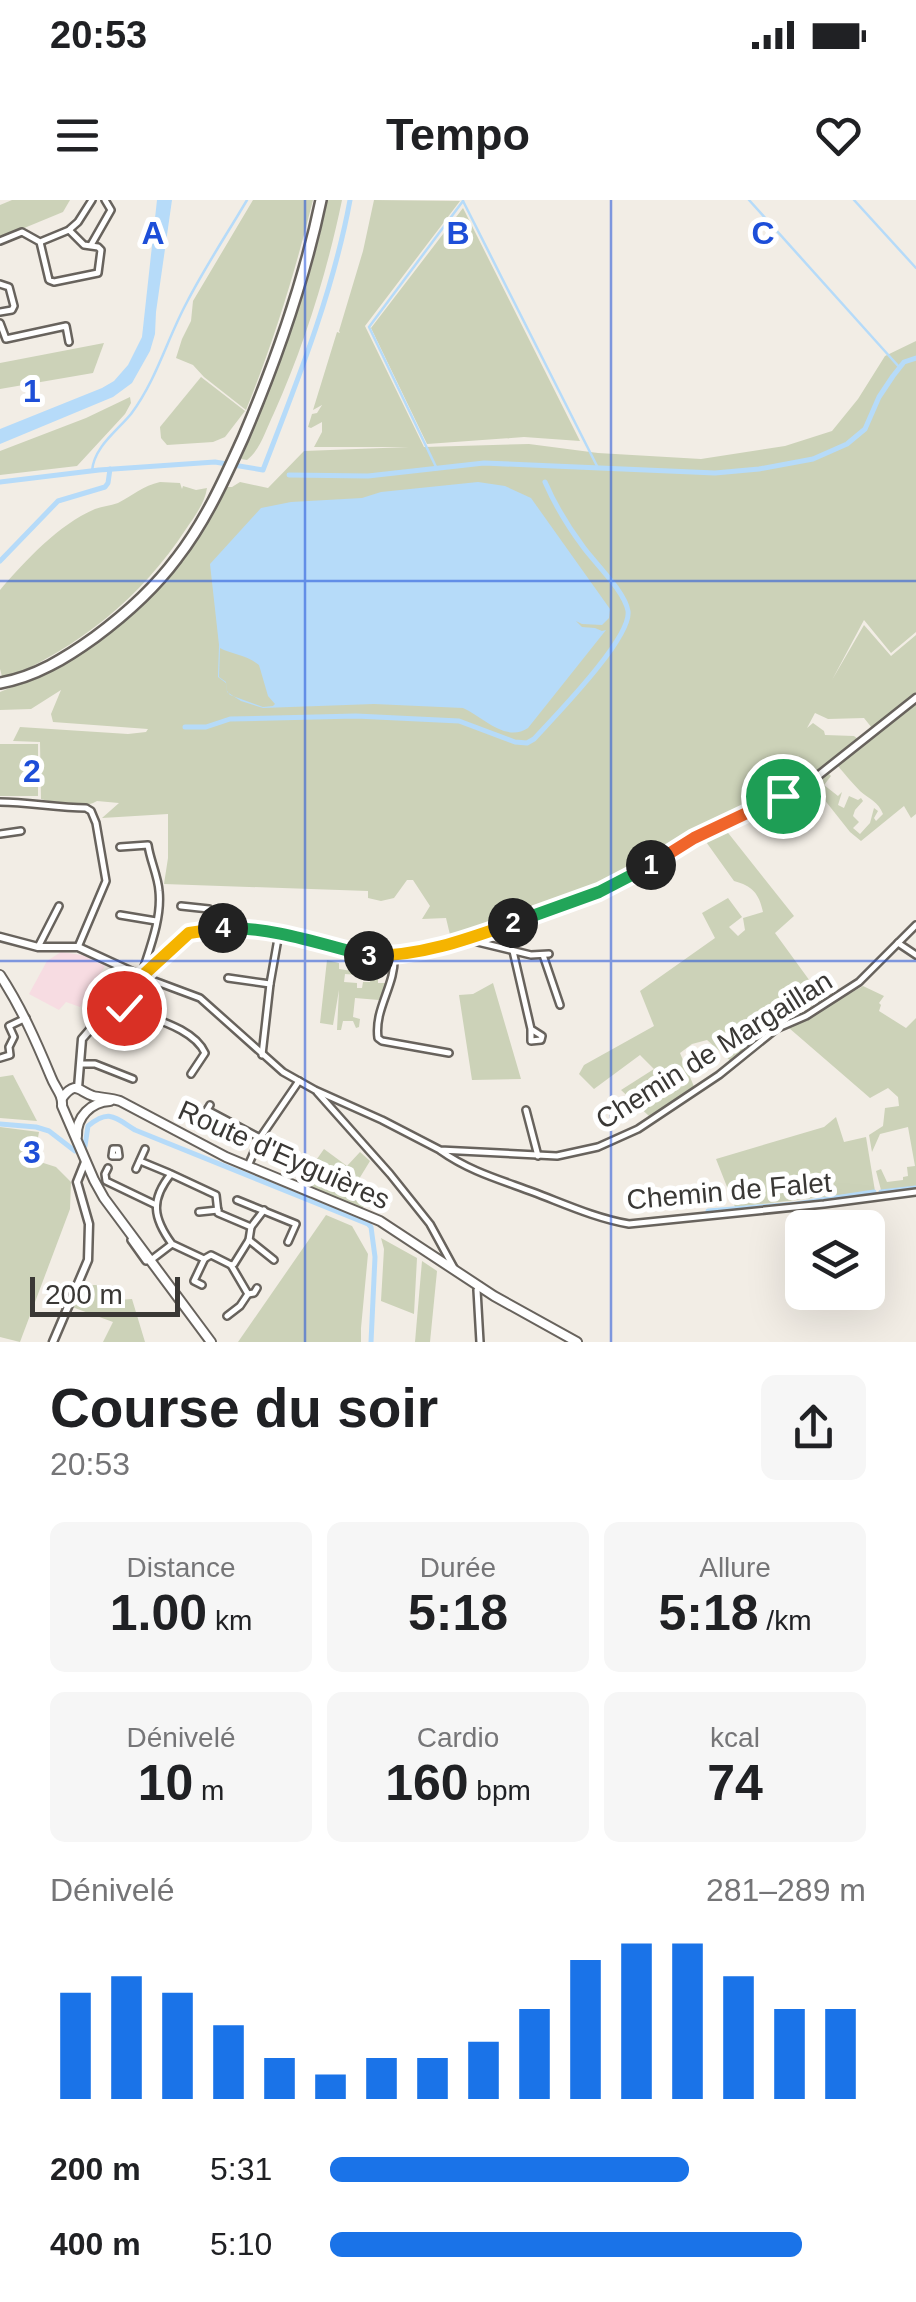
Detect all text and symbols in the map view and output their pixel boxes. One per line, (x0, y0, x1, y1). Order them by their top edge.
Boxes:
text: 20:53 (50, 14, 147, 56)
icon: menu (50, 108, 105, 163)
icon: heart (811, 108, 866, 163)
text: Tempo (386, 109, 530, 160)
text: A (141, 215, 165, 251)
text: B (446, 215, 470, 251)
text: C (751, 215, 775, 251)
text: 1 (23, 373, 41, 409)
text: 2 (23, 753, 41, 789)
pin (741, 754, 826, 839)
icon: arrive (756, 769, 811, 824)
pin: 1 (626, 840, 676, 890)
text: 1 (643, 849, 659, 880)
pin: 2 (488, 898, 538, 948)
pin: 4 (198, 903, 248, 953)
text: 2 (505, 907, 521, 938)
text: 4 (215, 912, 231, 943)
pin: 3 (344, 931, 394, 981)
text: 3 (361, 940, 377, 971)
street label: Chemin de Margaillan (590, 965, 838, 1135)
pin (82, 966, 167, 1051)
icon: check (97, 981, 152, 1036)
street label: Route d'Eyguières (174, 1094, 394, 1216)
text: 3 (23, 1134, 41, 1170)
street label: Chemin de Falet (625, 1167, 833, 1215)
map controls (785, 1210, 885, 1310)
button: layers (785, 1210, 885, 1310)
scale bar (30, 1272, 180, 1316)
text: 200 m (45, 1279, 123, 1310)
button: share (761, 1375, 866, 1480)
text: Course du soir (50, 1377, 438, 1439)
text: 20:53 (50, 1446, 130, 1482)
text: Distance (127, 1552, 235, 1583)
text: Durée (420, 1552, 496, 1583)
text: Allure (699, 1552, 771, 1583)
text: 1.00 (110, 1585, 207, 1641)
text: 5:18 (408, 1585, 508, 1641)
text: 5:18 (659, 1585, 759, 1641)
text: km (207, 1605, 252, 1636)
text: /km (759, 1605, 811, 1636)
text: Dénivelé (127, 1722, 235, 1753)
text: Cardio (417, 1722, 499, 1753)
text: kcal (710, 1722, 760, 1753)
text: 10 (138, 1755, 193, 1811)
text: 160 (385, 1755, 469, 1811)
text: 74 (707, 1755, 763, 1811)
text: m (193, 1775, 224, 1806)
text: bpm (469, 1775, 531, 1806)
text: Dénivelé (50, 1872, 175, 1908)
text: 281–289 m (706, 1872, 866, 1908)
text: 200 m (50, 2151, 141, 2187)
text: 5:31 (210, 2151, 272, 2187)
text: 400 m (50, 2226, 141, 2262)
text: 5:10 (210, 2226, 272, 2262)

